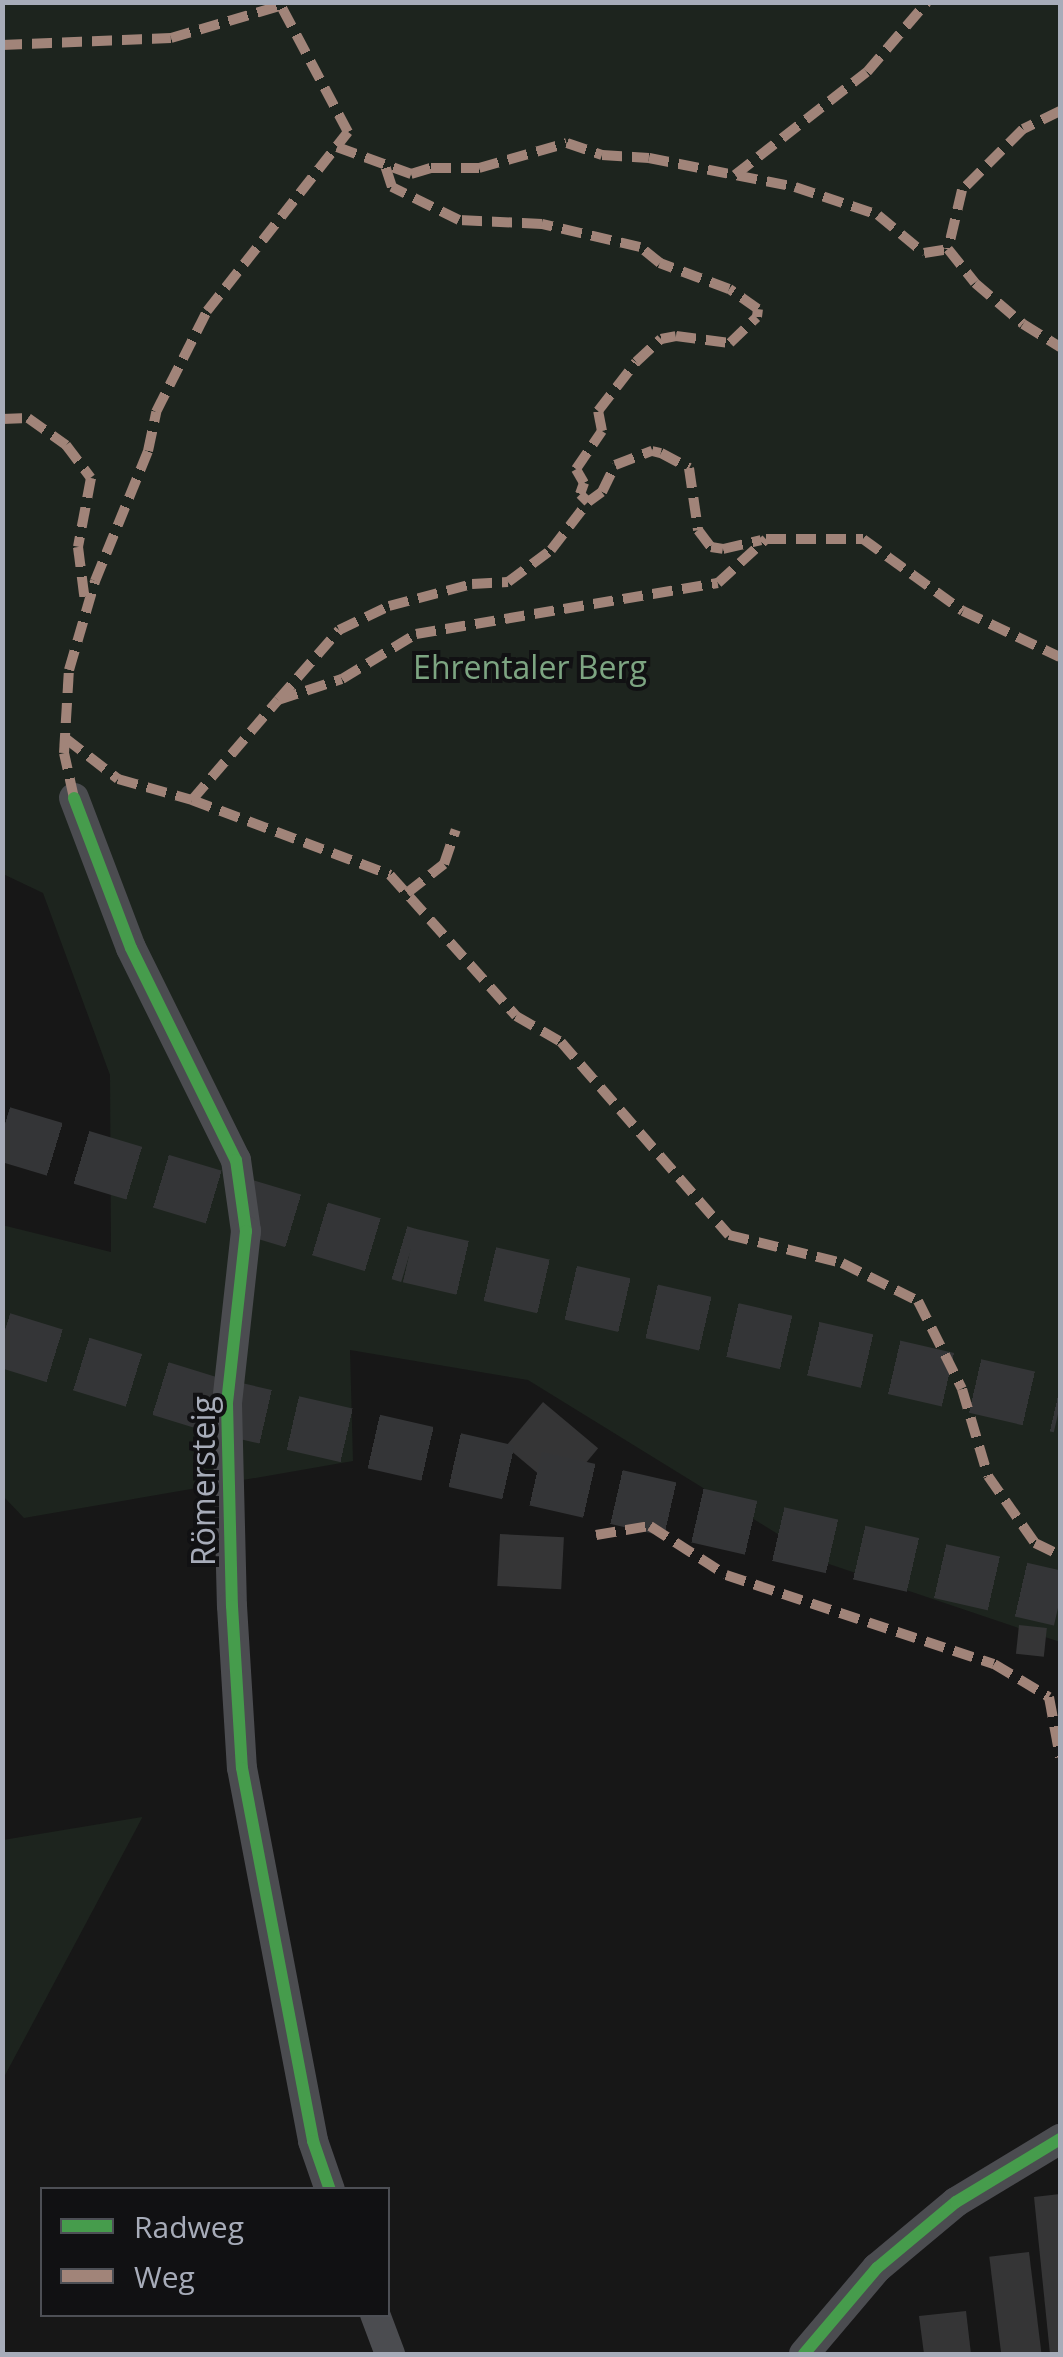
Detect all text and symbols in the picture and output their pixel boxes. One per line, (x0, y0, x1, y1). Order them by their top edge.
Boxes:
park label: Ehrentaler Berg (413, 648, 647, 686)
street label: Römersteig (184, 1396, 222, 1566)
legend (40, 2187, 390, 2317)
text: Radweg (134, 2206, 244, 2247)
text: Weg (134, 2256, 195, 2297)

